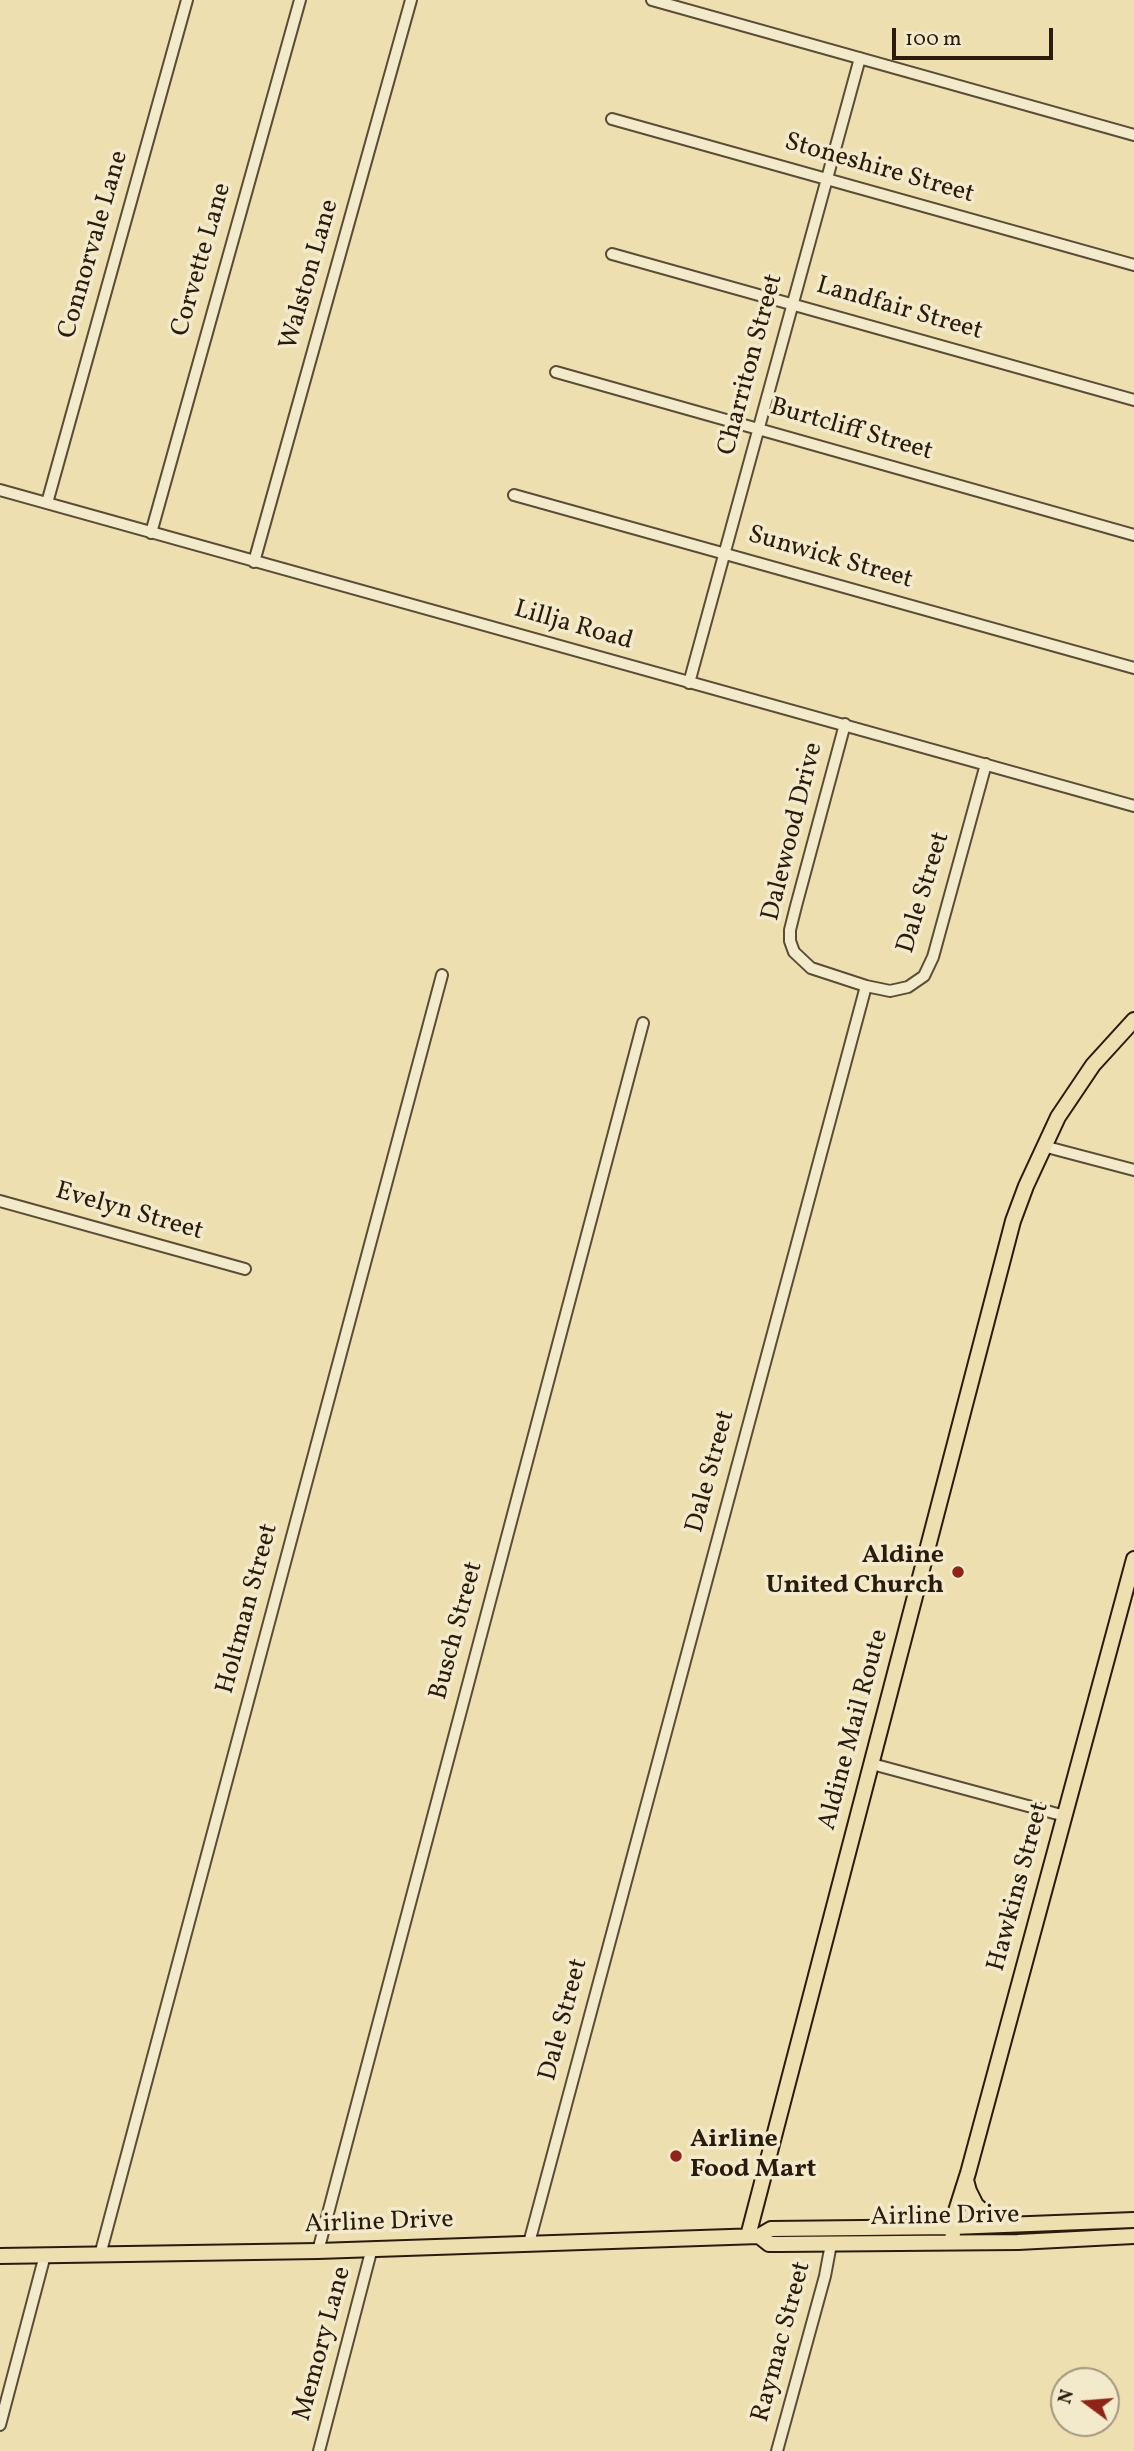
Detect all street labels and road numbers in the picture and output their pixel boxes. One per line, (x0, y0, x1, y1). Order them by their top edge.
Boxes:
street label: Stoneshire Street (781, 128, 977, 212)
street label: Connorvale Lane (53, 148, 137, 342)
street label: Corvette Lane (166, 180, 240, 340)
street label: Walston Lane (275, 196, 347, 354)
street label: Charriton Street (713, 271, 791, 459)
street label: Landfair Street (812, 271, 986, 349)
street label: Burtcliff Street (766, 393, 936, 469)
street label: Sunwick Street (744, 521, 916, 597)
street label: Lillja Road (510, 595, 636, 659)
street label: Dalewood Drive (757, 740, 831, 924)
street label: Dale Street (892, 828, 958, 958)
street label: Evelyn Street (52, 1177, 206, 1249)
street label: Dale Street (681, 1407, 743, 1537)
street label: Holtman Street (211, 1521, 287, 1697)
street label: Busch Street (425, 1558, 491, 1704)
street label: Aldine Mail Route (813, 1626, 897, 1834)
street label: Hawkins Street (982, 1799, 1058, 1975)
street label: Dale Street (534, 1955, 596, 2085)
street label: Airline Drive (870, 2201, 1020, 2235)
street label: Airline Drive (304, 2206, 454, 2242)
street label: Raymac Street (747, 2258, 819, 2426)
street label: Memory Lane (288, 2263, 360, 2425)

